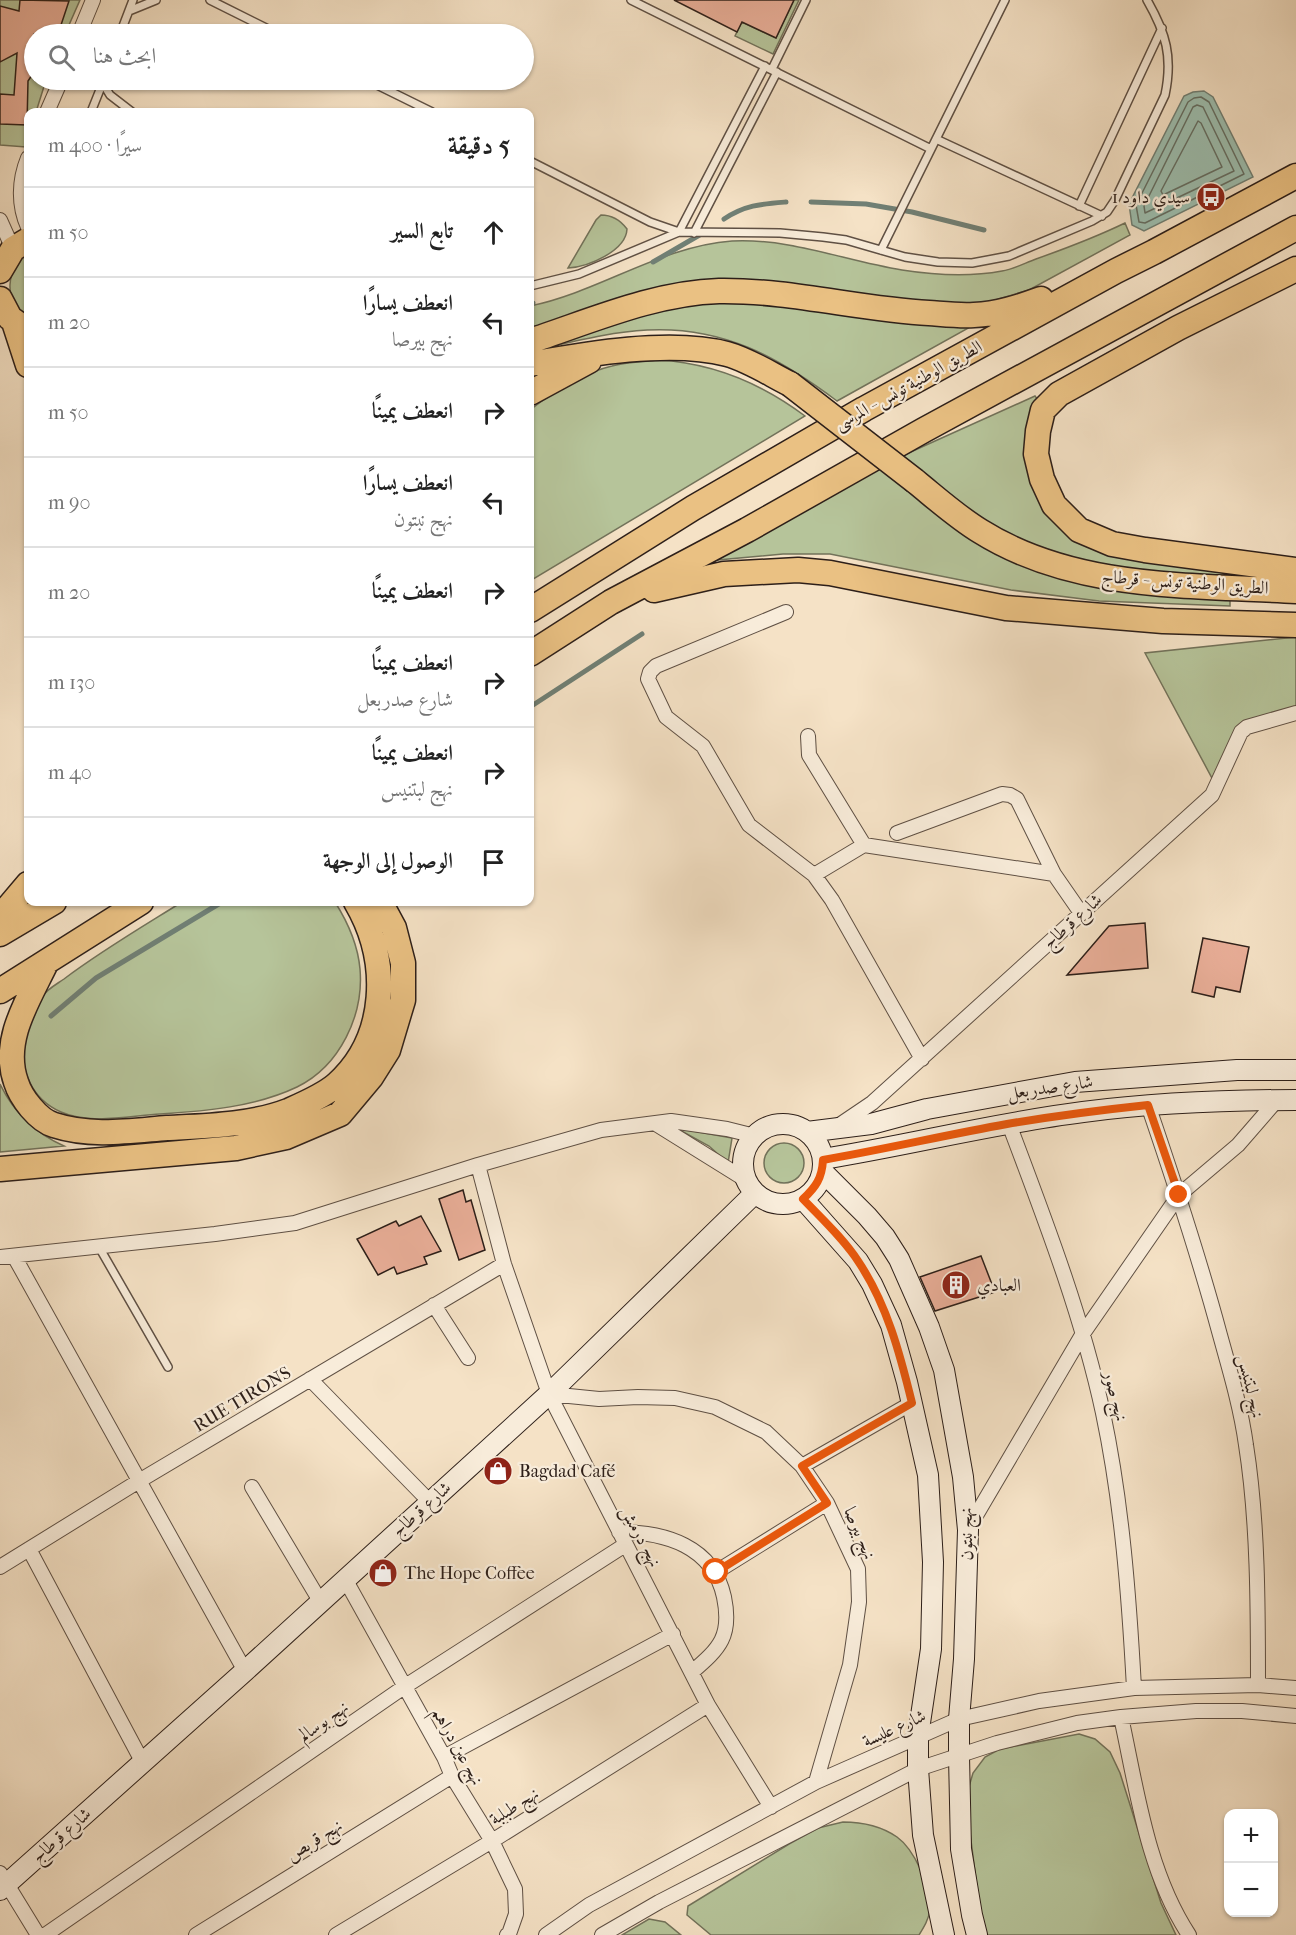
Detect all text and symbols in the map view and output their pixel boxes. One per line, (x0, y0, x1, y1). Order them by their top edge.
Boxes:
search box (24, 24, 534, 90)
icon: search (45, 41, 78, 74)
text: ابحث هنا (93, 43, 156, 69)
text: 5 دقيقة (448, 130, 510, 161)
text: سيرًا · 400 m (48, 134, 142, 157)
bus stop icon: سيدي داود 1 (1195, 181, 1227, 213)
place label: سيدي داود 1 (1112, 187, 1190, 212)
icon: ahead (477, 216, 510, 249)
text: تابع السير (391, 218, 453, 244)
text: 50 m (48, 221, 89, 244)
text: انعطف يسارًا (363, 290, 453, 316)
icon: left (477, 306, 510, 339)
text: 20 m (48, 311, 90, 334)
text: نهج بيرصا (392, 328, 453, 351)
street label: الطريق الوطنية تونس - المرسى (831, 336, 987, 436)
icon: right (477, 396, 510, 429)
text: انعطف يمينًا (372, 398, 453, 424)
text: 50 m (48, 401, 89, 424)
text: انعطف يسارًا (363, 470, 453, 496)
icon: left (477, 486, 510, 519)
text: 90 m (48, 491, 90, 514)
text: نهج نبتون (394, 508, 453, 531)
street label: الطريق الوطنية تونس - قرطاج (1100, 566, 1269, 604)
icon: right (477, 576, 510, 609)
text: انعطف يمينًا (372, 578, 453, 604)
text: 20 m (48, 581, 90, 604)
text: انعطف يمينًا (372, 650, 453, 676)
icon: right (477, 666, 510, 699)
text: 130 m (48, 671, 95, 694)
text: شارع صدربعل (357, 688, 453, 711)
text: انعطف يمينًا (372, 740, 453, 766)
icon: right (477, 756, 510, 789)
text: 40 m (48, 761, 92, 784)
text: نهج لبتنيس (381, 778, 453, 801)
icon: arrive (477, 846, 510, 879)
text: الوصول إلى الوجهة (323, 848, 453, 874)
street label: شارع قرطاج (1038, 889, 1110, 957)
street label: شارع صدربعل (1006, 1071, 1095, 1108)
route end (1165, 1181, 1191, 1207)
building icon: العبادي (940, 1269, 972, 1301)
place label: العبادي (977, 1275, 1021, 1300)
street label: نهج لبتنيس (1228, 1352, 1268, 1421)
street label: RUE TIRONS (190, 1362, 295, 1437)
street label: نهج صور (1094, 1367, 1132, 1425)
shop icon: Bagdad Café (482, 1455, 514, 1487)
place label: Bagdad Café (519, 1461, 615, 1482)
street label: شارع قرطاج (387, 1477, 459, 1545)
street label: نهج درمش (611, 1502, 665, 1573)
street label: نهج بيرصا (835, 1504, 880, 1565)
street label: نهج نبتون (956, 1507, 982, 1561)
shop icon: The Hope Coffee (367, 1557, 399, 1589)
route start (702, 1558, 728, 1584)
place label: The Hope Coffee (404, 1563, 535, 1584)
street label: نهج بوسالم (294, 1697, 355, 1750)
street label: نهج عين دراهم (422, 1703, 488, 1792)
street label: شارع عليسة (859, 1705, 931, 1755)
street label: نهج طبلبة (486, 1783, 545, 1834)
street label: شارع قرطاج (27, 1803, 99, 1871)
map controls (1224, 1809, 1278, 1917)
button: + (1224, 1809, 1278, 1863)
street label: نهج قربص (282, 1815, 349, 1870)
button: − (1224, 1863, 1278, 1917)

